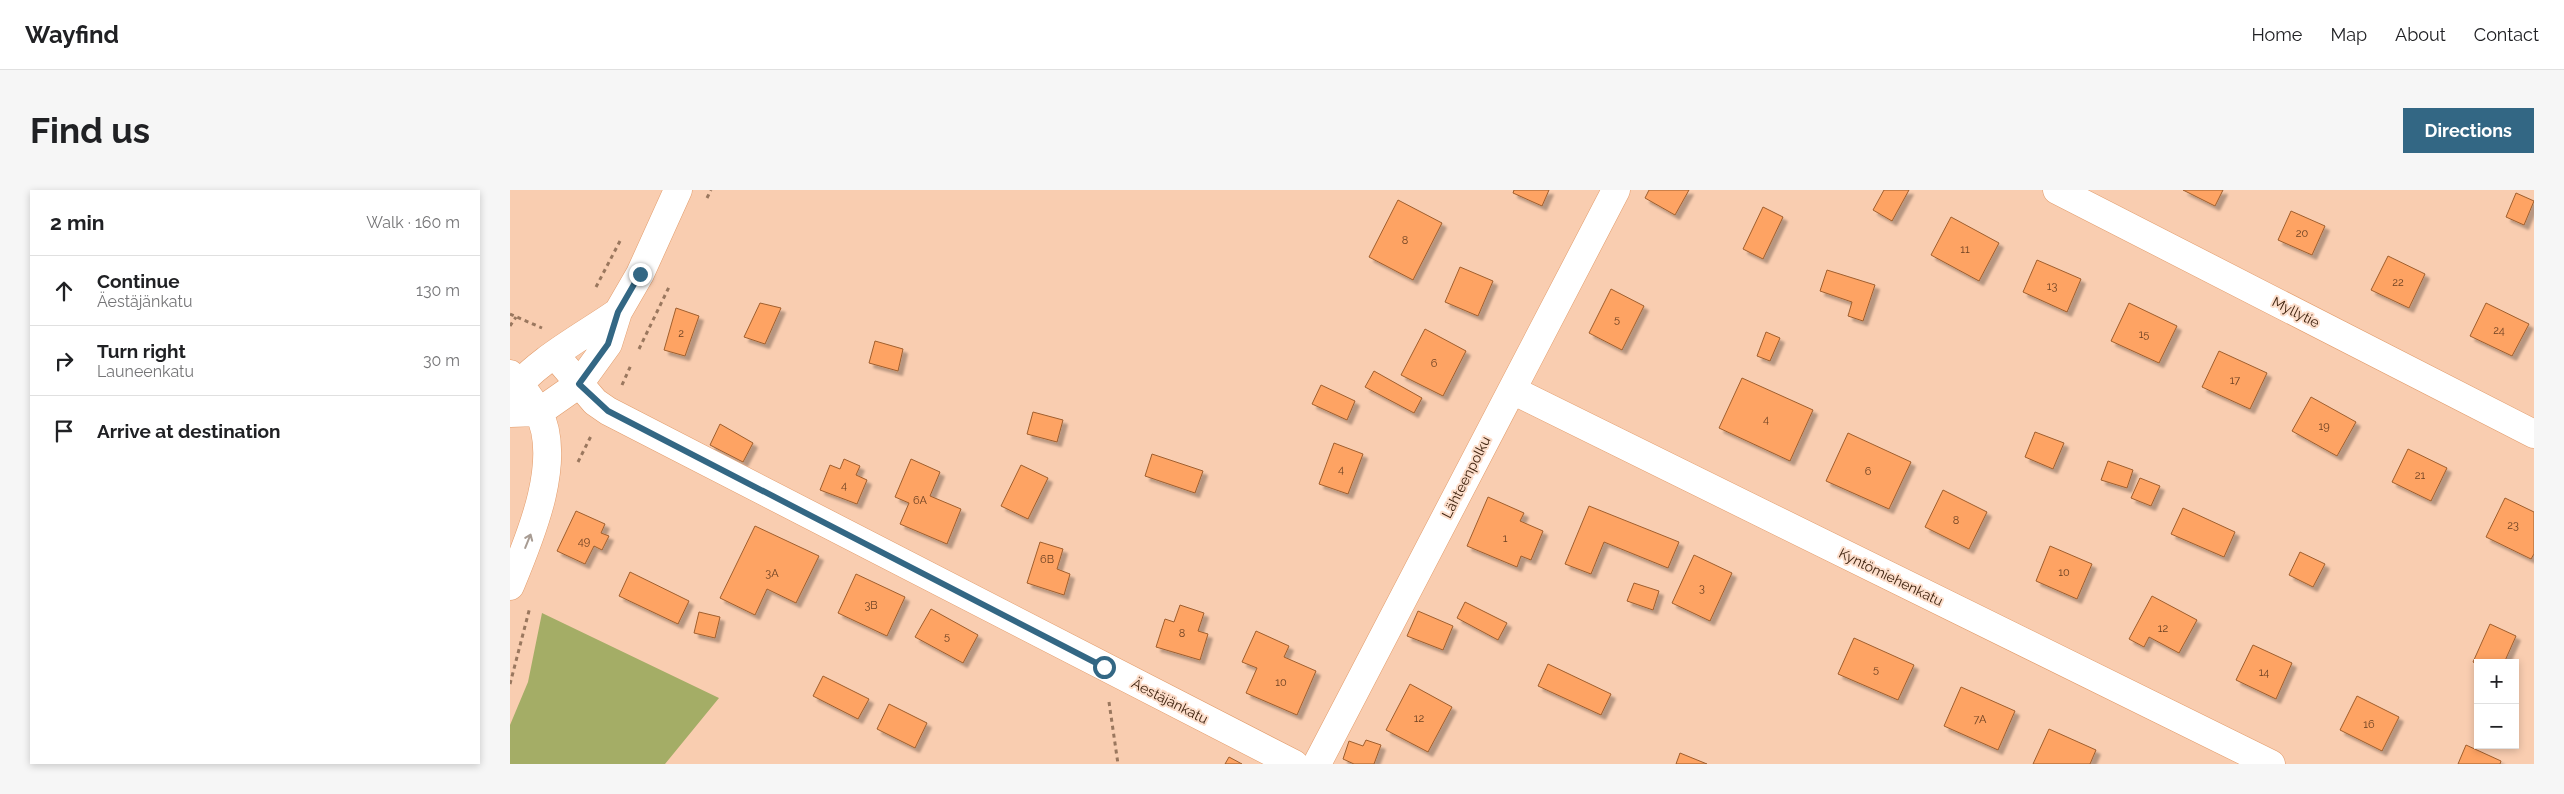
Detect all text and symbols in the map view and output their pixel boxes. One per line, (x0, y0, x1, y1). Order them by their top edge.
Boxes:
text: Wayfind (25, 20, 119, 49)
text: Home (2251, 24, 2302, 45)
text: Map (2330, 24, 2367, 45)
text: About (2395, 24, 2446, 45)
text: Contact (2474, 24, 2539, 45)
button: Directions (2403, 108, 2534, 153)
text: Find us (30, 110, 150, 151)
text: 2 min (50, 210, 104, 235)
text: Walk · 160 m (366, 213, 460, 232)
house number: 20 (2296, 227, 2308, 240)
house number: 8 (1402, 234, 1408, 247)
house number: 11 (1960, 243, 1970, 256)
route end (629, 263, 652, 286)
text: Continue (97, 270, 180, 292)
house number: 22 (2392, 276, 2404, 289)
icon: ahead (50, 277, 78, 305)
house number: 13 (2047, 280, 2057, 293)
text: 130 m (416, 281, 460, 300)
text: Äestäjänkatu (97, 292, 192, 311)
street label: Myllytie (2270, 293, 2322, 331)
house number: 5 (1614, 313, 1620, 326)
house number: 24 (2493, 324, 2505, 337)
house number: 2 (678, 327, 684, 340)
house number: 15 (2139, 328, 2149, 341)
text: Turn right (97, 340, 186, 362)
icon: right (50, 347, 78, 375)
text: 30 m (423, 351, 460, 370)
house number: 6 (1431, 357, 1438, 370)
text: Launeenkatu (97, 362, 194, 381)
house number: 17 (2230, 374, 2240, 387)
house number: 4 (1763, 413, 1769, 426)
icon: arrive (50, 417, 78, 445)
text: Arrive at destination (97, 420, 281, 442)
house number: 19 (2318, 420, 2330, 433)
street label: Lähteenpolku (1439, 433, 1493, 521)
house number: 4 (1338, 463, 1344, 476)
house number: 6 (1865, 465, 1872, 478)
house number: 21 (2415, 469, 2426, 482)
house number: 4 (841, 479, 847, 492)
house number: 6A (913, 494, 928, 507)
house number: 8 (1953, 514, 1959, 527)
house number: 23 (2507, 519, 2519, 532)
house number: 1 (1503, 532, 1508, 545)
one-way arrow (524, 534, 534, 549)
house number: 49 (578, 535, 590, 548)
street label: Kyntömiehenkatu (1836, 545, 1946, 609)
house number: 6B (1040, 553, 1054, 566)
house number: 10 (2058, 566, 2070, 579)
house number: 3A (765, 567, 779, 580)
house number: 3 (1699, 582, 1705, 595)
house number: 3B (864, 599, 878, 612)
house number: 12 (2158, 622, 2168, 635)
house number: 8 (1179, 627, 1185, 640)
house number: 5 (944, 630, 950, 643)
route start (1093, 656, 1116, 679)
map controls (2474, 659, 2519, 749)
button: + (2474, 659, 2519, 704)
house number: 5 (1873, 663, 1879, 676)
house number: 14 (2259, 666, 2269, 679)
street label: Äestäjänkatu (1129, 673, 1212, 727)
house number: 10 (1275, 676, 1287, 689)
button: − (2474, 704, 2519, 749)
house number: 12 (1414, 712, 1424, 725)
house number: 7A (1974, 713, 1987, 726)
house number: 16 (2363, 718, 2375, 731)

